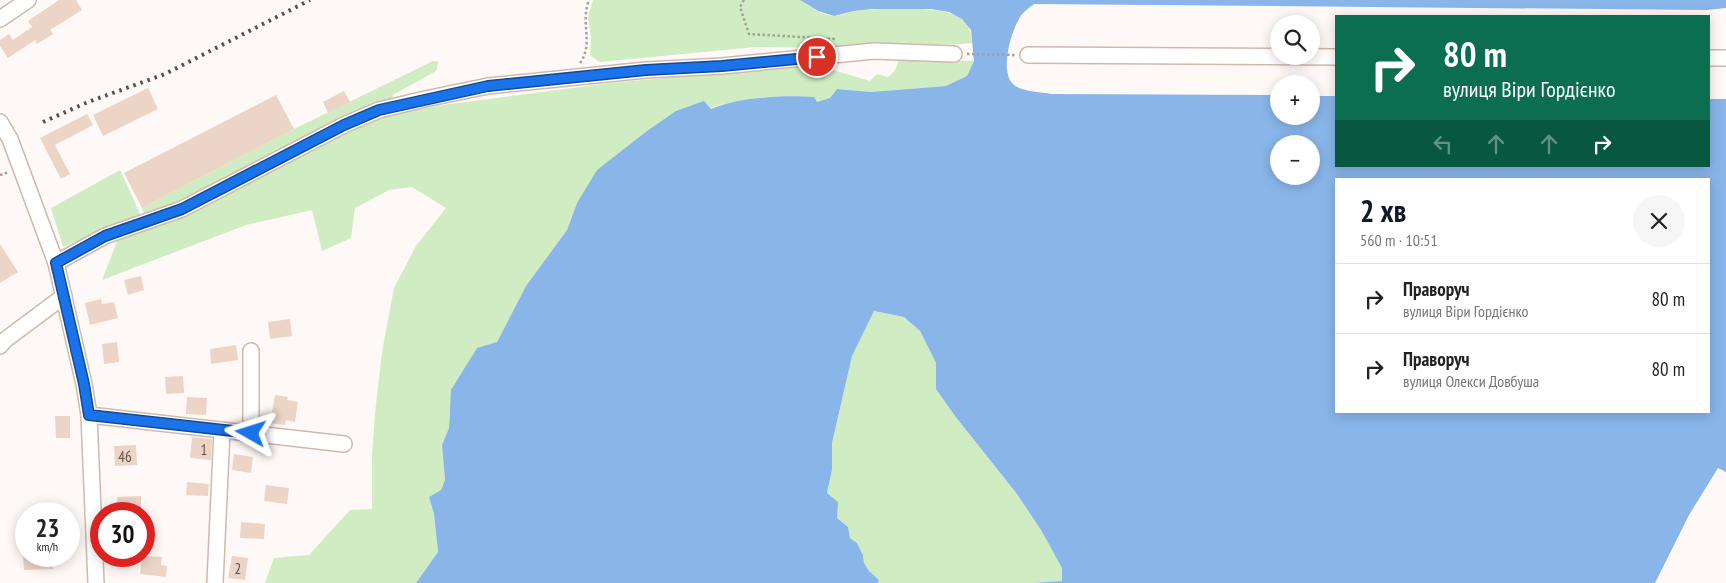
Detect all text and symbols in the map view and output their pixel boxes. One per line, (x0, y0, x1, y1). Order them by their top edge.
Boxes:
map controls (1270, 15, 1320, 185)
button: search (1270, 15, 1320, 65)
text: 80 m (1443, 31, 1507, 77)
icon: right (1360, 35, 1425, 100)
pin (796, 36, 838, 78)
icon: arrive (803, 43, 831, 71)
button: + (1270, 75, 1320, 125)
text: вулиця Віри Гордієнко (1443, 75, 1615, 103)
icon: left (1429, 130, 1457, 158)
icon: ahead (1482, 130, 1510, 158)
icon: ahead (1535, 130, 1563, 158)
icon: right (1588, 130, 1616, 158)
button: − (1270, 135, 1320, 185)
text: 2 хв (1360, 191, 1406, 230)
button: close (1633, 195, 1685, 247)
text: 560 m · 10:51 (1360, 230, 1438, 250)
text: Праворуч (1403, 277, 1470, 301)
icon: right (1360, 285, 1388, 313)
text: 80 m (1652, 287, 1685, 311)
text: вулиця Віри Гордієнко (1403, 301, 1528, 321)
text: Праворуч (1403, 347, 1470, 371)
icon: right (1360, 355, 1388, 383)
text: 80 m (1652, 357, 1685, 381)
text: вулиця Олекси Довбуша (1403, 371, 1539, 391)
position arrow (224, 406, 276, 458)
house number: 1 (201, 440, 207, 459)
house number: 46 (118, 447, 132, 466)
speed limit sign: 30 (90, 502, 155, 567)
text: 23 (36, 512, 59, 544)
text: km/h (37, 539, 58, 554)
house number: 2 (235, 559, 241, 578)

